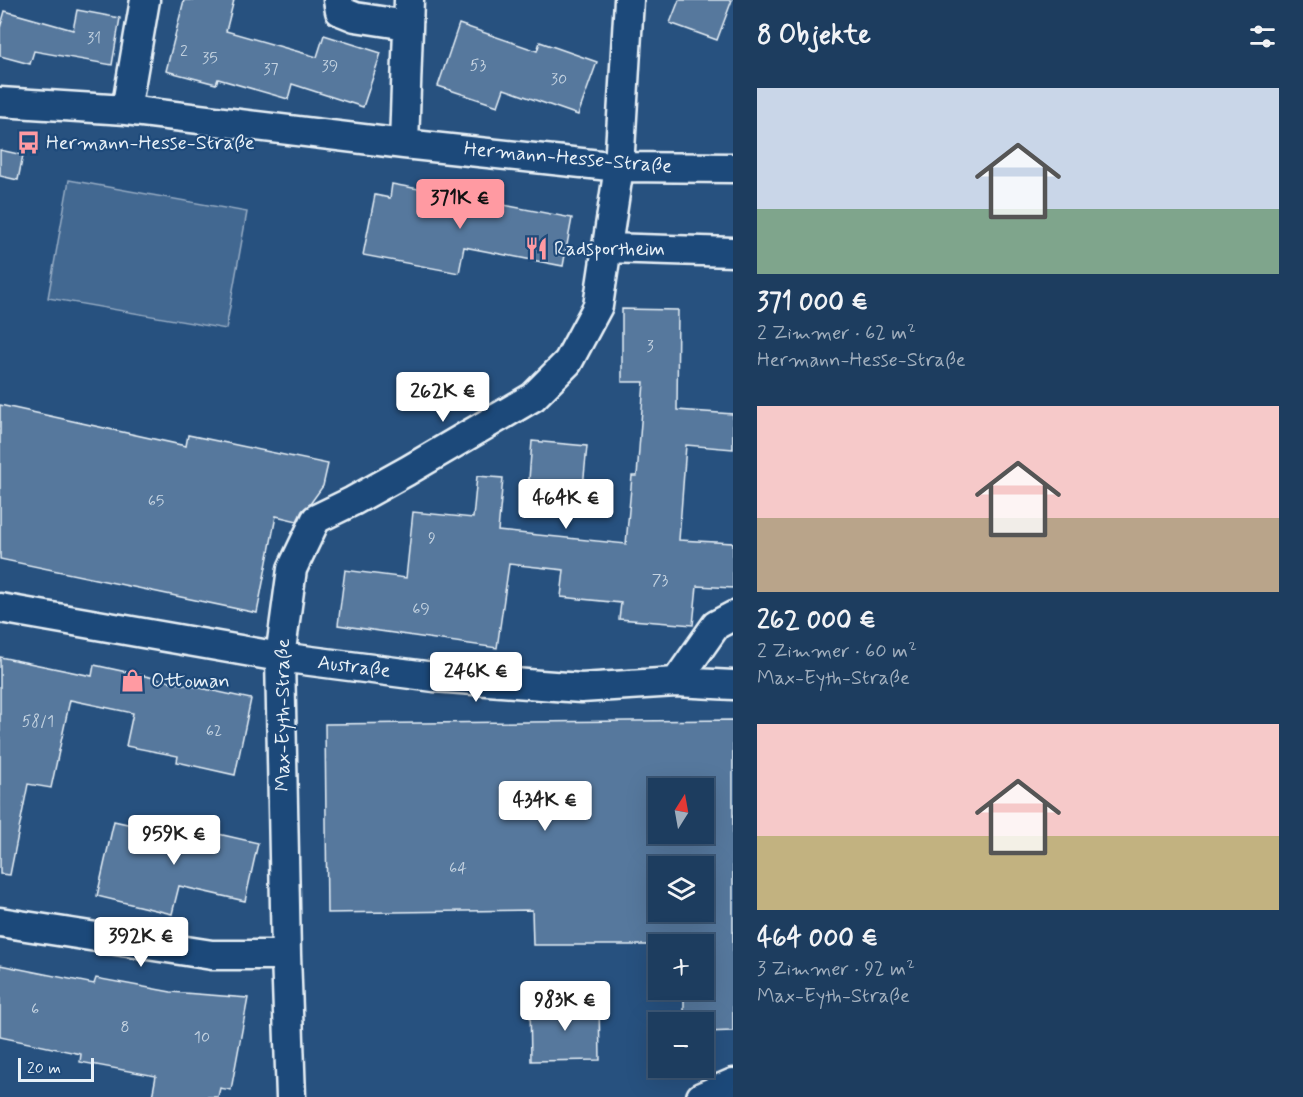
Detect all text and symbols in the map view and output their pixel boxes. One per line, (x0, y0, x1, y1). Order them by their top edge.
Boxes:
text: 8 Objekte (757, 19, 871, 53)
icon: filters (1246, 20, 1279, 53)
house number: 31 (87, 28, 101, 49)
house number: 2 (180, 41, 188, 62)
house number: 35 (202, 48, 218, 69)
house number: 53 (470, 55, 486, 76)
house number: 39 (322, 56, 338, 77)
house number: 37 (263, 59, 279, 80)
house number: 30 (551, 69, 567, 90)
icon: home (964, 127, 1072, 235)
bus stop icon: Hermann-Hesse-Straße (15, 130, 41, 156)
place label: Hermann-Hesse-Straße (46, 130, 255, 157)
street label: Hermann-Hesse-Straße (463, 135, 673, 181)
pin: 371K € (411, 179, 509, 230)
text: 371K € (430, 185, 490, 212)
restaurant icon: Radsportheim (523, 236, 549, 262)
place label: Radsportheim (554, 236, 665, 263)
text: 371 000 € (757, 286, 868, 320)
text: 2 Zimmer · 62 m² (757, 320, 916, 347)
house number: 3 (646, 336, 654, 357)
text: Hermann-Hesse-Straße (757, 347, 966, 374)
pin: 262K € (394, 372, 492, 423)
text: 262K € (410, 378, 476, 405)
icon: home (964, 445, 1072, 553)
pin: 464K € (517, 479, 615, 530)
text: 464K € (532, 485, 600, 512)
house number: 65 (148, 491, 164, 512)
house number: 9 (428, 528, 436, 549)
house number: 73 (652, 570, 668, 591)
house number: 69 (412, 599, 430, 620)
text: 262 000 € (757, 604, 876, 638)
street label: Max-Eyth-Straße (270, 638, 297, 791)
text: 2 Zimmer · 60 m² (757, 638, 917, 665)
street label: Austraße (316, 649, 392, 685)
pin: 246K € (427, 652, 525, 703)
text: 246K € (444, 658, 508, 685)
text: Max-Eyth-Straße (757, 665, 910, 692)
shop icon: Ottoman (120, 668, 146, 694)
place label: Ottoman (151, 668, 230, 695)
house number: 58/1 (22, 711, 54, 732)
house number: 62 (206, 721, 222, 742)
icon: home (964, 763, 1072, 871)
north arrow (648, 778, 714, 844)
map controls (648, 778, 714, 1078)
pin: 434K € (496, 781, 594, 832)
text: 434K € (513, 787, 577, 814)
pin: 959K € (125, 815, 223, 866)
text: 959K € (142, 821, 206, 848)
button: layers (648, 856, 714, 922)
house number: 64 (449, 858, 467, 879)
pin: 392K € (92, 917, 190, 968)
text: 464 000 € (757, 922, 878, 956)
text: 392K € (108, 923, 174, 950)
button: + (648, 934, 714, 1000)
text: 3 Zimmer · 92 m² (757, 956, 915, 983)
pin: 983K € (516, 981, 614, 1032)
text: Max-Eyth-Straße (757, 983, 910, 1010)
text: 983K € (534, 987, 596, 1014)
house number: 6 (31, 999, 39, 1020)
button: − (648, 1012, 714, 1078)
house number: 8 (120, 1017, 130, 1038)
house number: 10 (194, 1027, 210, 1048)
scale bar (18, 1055, 94, 1082)
text: 20 m (27, 1058, 61, 1079)

